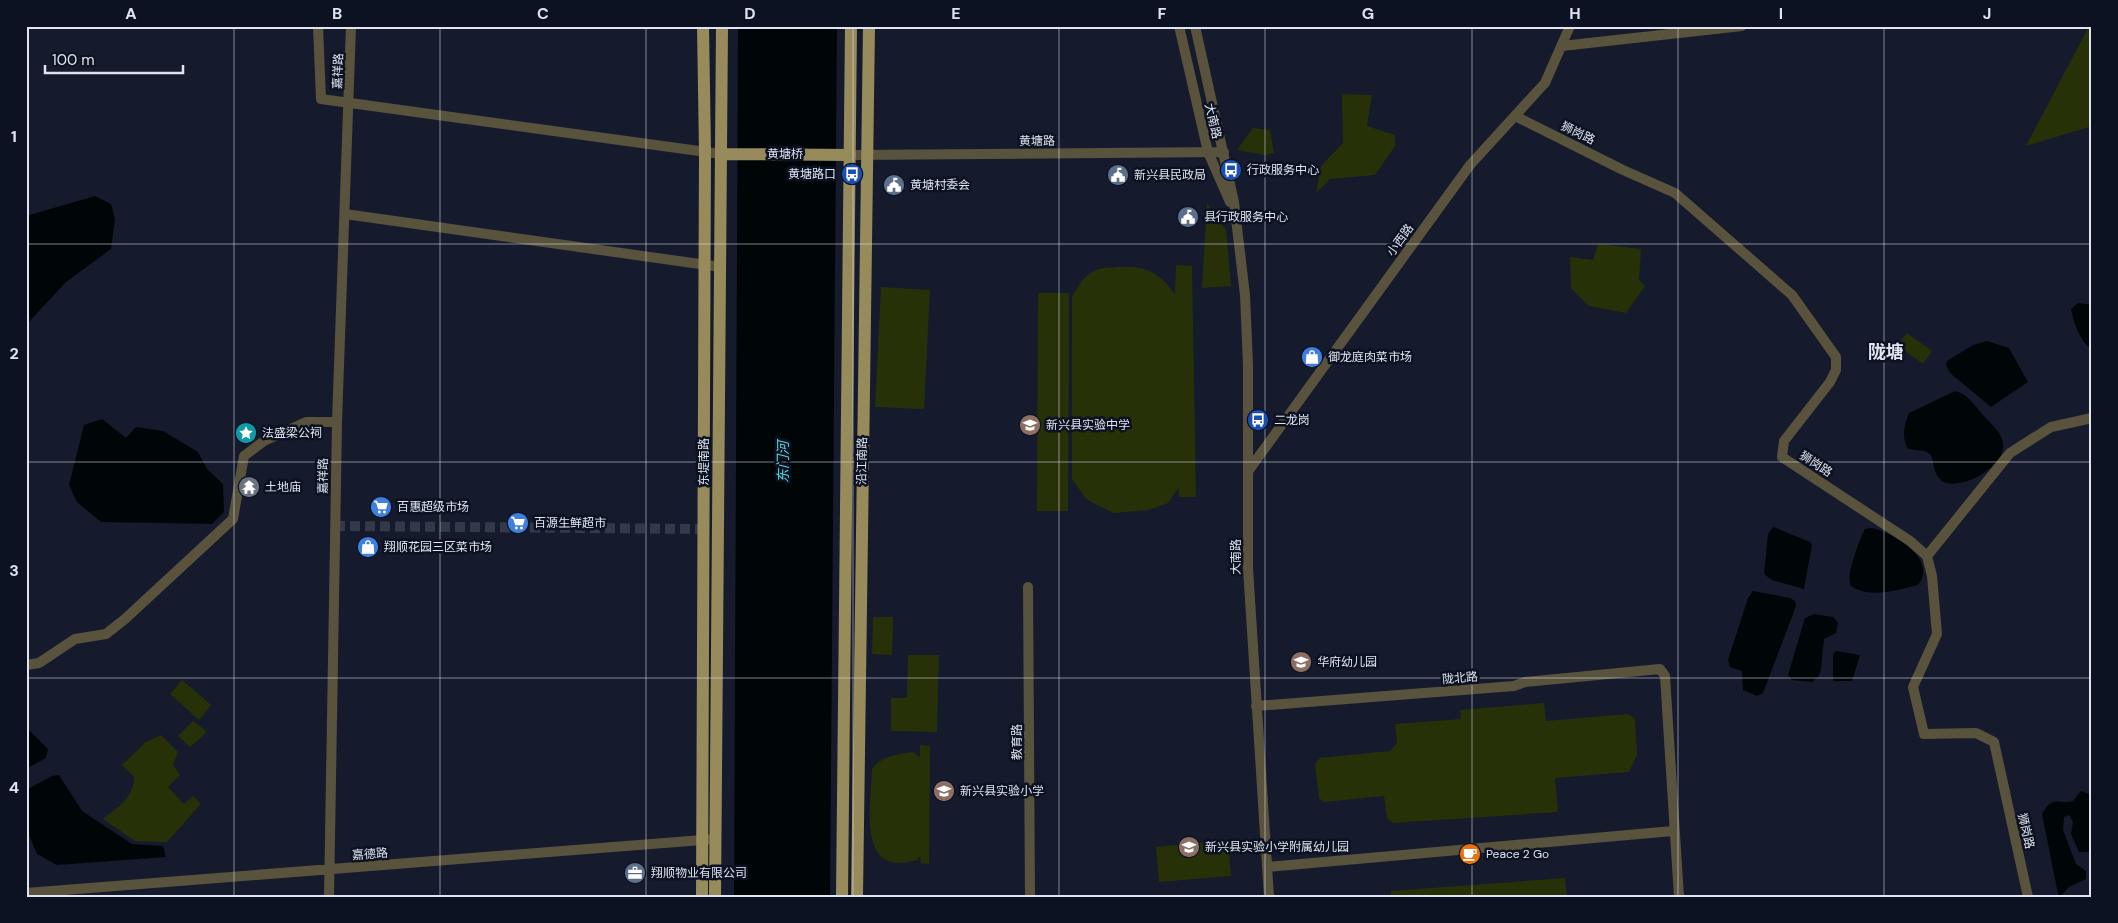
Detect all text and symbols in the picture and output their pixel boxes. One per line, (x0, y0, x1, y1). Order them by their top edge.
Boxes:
text: A (125, 3, 137, 24)
text: B (332, 3, 342, 24)
text: C (537, 3, 549, 24)
text: D (744, 3, 756, 24)
text: E (951, 3, 961, 24)
text: F (1158, 3, 1167, 24)
text: G (1362, 3, 1374, 24)
text: H (1569, 3, 1581, 24)
text: I (1779, 3, 1783, 24)
text: J (1983, 3, 1991, 24)
scale bar (45, 42, 182, 74)
text: 100 m (52, 50, 95, 70)
street label: 嘉祥路 (329, 53, 347, 89)
street label: 大南路 (1201, 102, 1225, 140)
street label: 狮岗路 (1558, 118, 1598, 148)
text: 1 (11, 126, 17, 147)
street label: 黄塘路 (1019, 133, 1055, 149)
street label: 黄塘桥 (767, 146, 803, 162)
bus stop icon: 行政服务中心 (1219, 158, 1243, 182)
bus stop icon: 黄塘路口 (840, 162, 864, 186)
place label: 行政服务中心 (1247, 162, 1319, 178)
public building icon: 新兴县民政局 (1106, 163, 1130, 187)
place label: 黄塘路口 (788, 166, 836, 182)
place label: 新兴县民政局 (1134, 167, 1206, 183)
public building icon: 黄塘村委会 (882, 173, 906, 197)
place label: 黄塘村委会 (910, 177, 970, 193)
public building icon: 县行政服务中心 (1176, 205, 1200, 229)
place label: 县行政服务中心 (1204, 209, 1288, 225)
street label: 小西路 (1383, 221, 1417, 259)
district label: 陇塘 (1868, 340, 1904, 364)
text: 2 (9, 343, 19, 364)
shop icon: 御龙庭肉菜市场 (1300, 345, 1324, 369)
place label: 御龙庭肉菜市场 (1328, 349, 1412, 365)
bus stop icon: 二龙岗 (1246, 408, 1270, 432)
place label: 二龙岗 (1274, 412, 1310, 428)
school or university icon: 新兴县实验中学 (1018, 413, 1042, 437)
place label: 新兴县实验中学 (1046, 417, 1130, 433)
place icon: 法盛梁公祠 (234, 421, 258, 445)
place label: 法盛梁公祠 (262, 425, 322, 441)
street label: 沿江南路 (854, 437, 870, 485)
street label: 东堤南路 (696, 438, 712, 486)
water label: 东门河 (774, 438, 792, 483)
street label: 狮岗路 (1797, 447, 1835, 481)
street label: 嘉祥路 (315, 458, 331, 494)
temple icon: 土地庙 (237, 475, 261, 499)
place label: 土地庙 (265, 479, 301, 495)
supermarket icon: 百惠超级市场 (369, 495, 393, 519)
place label: 百惠超级市场 (397, 499, 469, 515)
supermarket icon: 百源生鲜超市 (506, 511, 530, 535)
place label: 百源生鲜超市 (534, 515, 606, 531)
shop icon: 翔顺花园三区菜市场 (356, 535, 380, 559)
place label: 翔顺花园三区菜市场 (384, 539, 492, 555)
street label: 大南路 (1228, 539, 1244, 575)
text: 3 (9, 560, 19, 581)
school or university icon: 华府幼儿园 (1289, 650, 1313, 674)
place label: 华府幼儿园 (1317, 654, 1377, 670)
street label: 陇北路 (1441, 668, 1479, 688)
street label: 教育路 (1009, 724, 1025, 760)
text: 4 (9, 777, 19, 798)
school or university icon: 新兴县实验小学 (932, 779, 956, 803)
place label: 新兴县实验小学 (960, 783, 1044, 799)
street label: 狮岗路 (2014, 812, 2038, 850)
school or university icon: 新兴县实验小学附属幼儿园 (1177, 835, 1201, 859)
place label: 新兴县实验小学附属幼儿园 (1205, 839, 1349, 855)
cafe icon: Peace 2 Go (1458, 842, 1482, 866)
street label: 嘉德路 (351, 845, 389, 863)
place label: Peace 2 Go (1486, 846, 1549, 862)
office icon: 翔顺物业有限公司 (623, 861, 647, 885)
place label: 翔顺物业有限公司 (651, 865, 747, 881)

